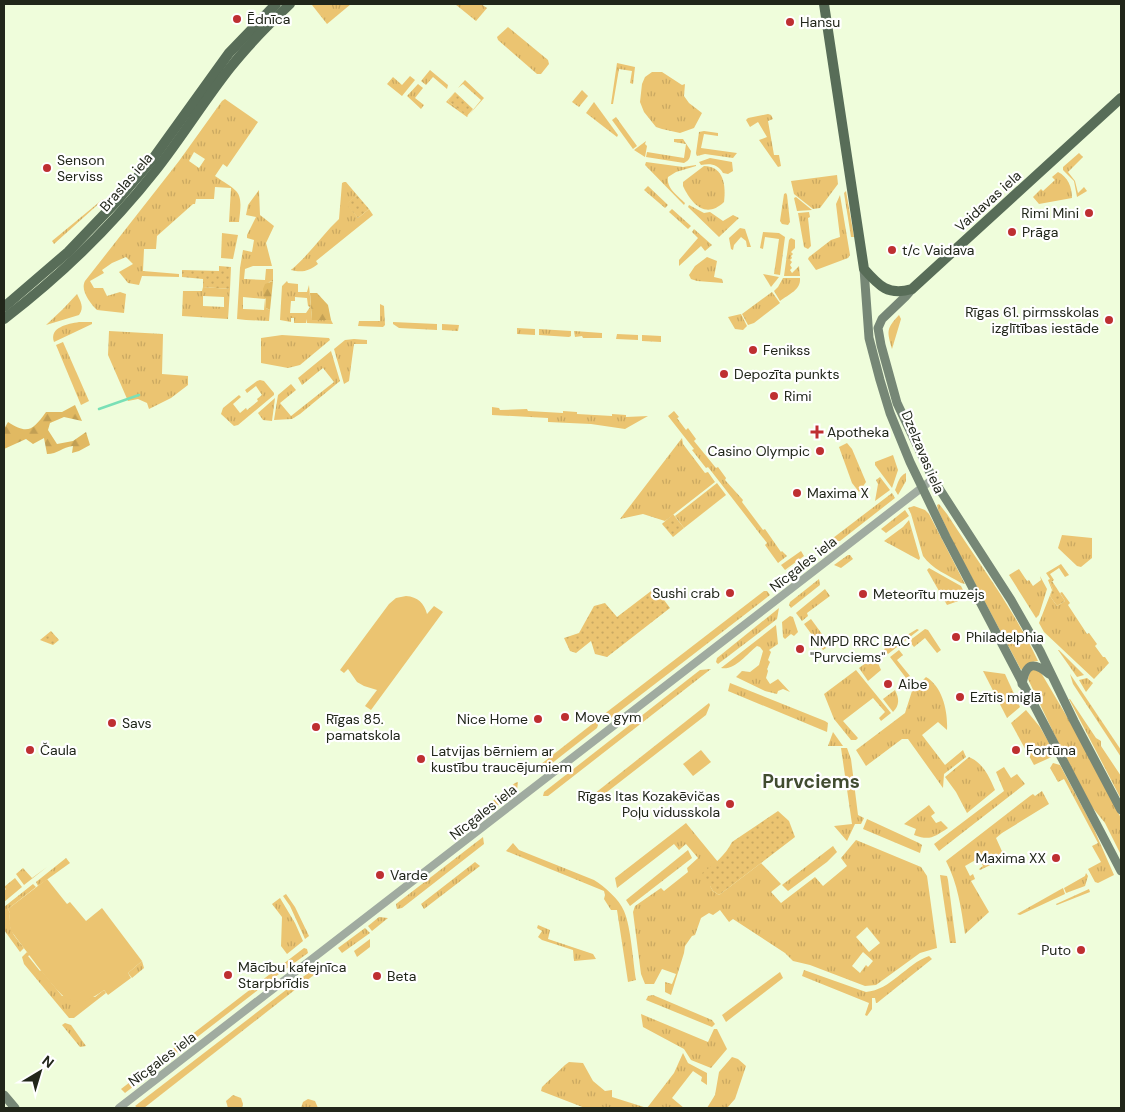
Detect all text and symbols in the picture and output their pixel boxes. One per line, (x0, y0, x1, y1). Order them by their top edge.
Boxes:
place label: Ēdnīca (247, 10, 290, 28)
marker: Ēdnīca (231, 13, 243, 25)
place label: Hansu (800, 13, 840, 31)
marker: Hansu (784, 16, 796, 28)
street label: Braslas iela (96, 149, 156, 215)
place label: Senson Serviss (57, 151, 104, 185)
marker: Senson Serviss (41, 162, 53, 174)
street label: Vaidavas iela (951, 166, 1025, 236)
place label: Rimi Mini (1021, 204, 1079, 222)
marker: Rimi Mini (1083, 207, 1095, 219)
place label: Prāga (1022, 223, 1058, 241)
marker: Prāga (1006, 226, 1018, 238)
place label: t/c Vaidava (902, 241, 974, 259)
marker: t/c Vaidava (886, 244, 898, 256)
place label: Rīgas 61. pirmsskolas izglītības iestāde (965, 303, 1099, 337)
marker: Rīgas 61. pirmsskolas izglītības iestāde (1103, 314, 1115, 326)
place label: Fenikss (763, 341, 810, 359)
marker: Fenikss (747, 344, 759, 356)
place label: Depozīta punkts (734, 365, 839, 383)
marker: Depozīta punkts (718, 368, 730, 380)
place label: Rimi (784, 387, 812, 405)
marker: Rimi (768, 390, 780, 402)
street label: Dzelzavas iela (897, 408, 949, 496)
place label: Apotheka (827, 423, 889, 441)
marker: Apotheka (811, 426, 823, 438)
place label: Casino Olympic (708, 442, 810, 460)
marker: Casino Olympic (814, 445, 826, 457)
place label: Maxima X (807, 484, 869, 502)
marker: Maxima X (791, 487, 803, 499)
street label: Nīcgales iela (766, 532, 840, 596)
place label: Sushi crab (652, 584, 720, 602)
place label: Meteorītu muzejs (873, 585, 985, 603)
marker: Sushi crab (724, 587, 736, 599)
marker: Meteorītu muzejs (857, 588, 869, 600)
place label: Philadelphia (966, 628, 1044, 646)
marker: Philadelphia (950, 631, 962, 643)
place label: NMPD RRC BAC "Purvciems" (810, 632, 910, 666)
marker: NMPD RRC BAC "Purvciems" (794, 643, 806, 655)
place label: Aibe (898, 675, 927, 693)
marker: Aibe (882, 678, 894, 690)
place label: Ezītis miglā (970, 688, 1041, 706)
marker: Ezītis miglā (954, 691, 966, 703)
place label: Move gym (575, 708, 642, 726)
place label: Rīgas 85. pamatskola (326, 710, 400, 744)
place label: Nice Home (457, 710, 528, 728)
marker: Move gym (559, 711, 571, 723)
marker: Nice Home (532, 713, 544, 725)
place label: Savs (122, 714, 152, 732)
marker: Savs (106, 717, 118, 729)
marker: Rīgas 85. pamatskola (310, 721, 322, 733)
place label: Čaula (40, 741, 76, 759)
place label: Fortūna (1026, 741, 1076, 759)
place label: Latvijas bērniem ar kustību traucējumiem (431, 742, 572, 776)
marker: Čaula (24, 744, 36, 756)
marker: Fortūna (1010, 744, 1022, 756)
marker: Latvijas bērniem ar kustību traucējumiem (415, 753, 427, 765)
district label: Purvciems (762, 769, 860, 794)
street label: Nīcgales iela (446, 780, 520, 844)
place label: Rīgas Itas Kozakēvičas Poļu vidusskola (578, 787, 720, 821)
marker: Rīgas Itas Kozakēvičas Poļu vidusskola (724, 798, 736, 810)
place label: Maxima XX (976, 849, 1046, 867)
marker: Maxima XX (1050, 852, 1062, 864)
place label: Varde (390, 866, 428, 884)
marker: Varde (374, 869, 386, 881)
place label: Puto (1041, 941, 1071, 959)
marker: Puto (1075, 944, 1087, 956)
place label: Mācību kafejnīca Starpbrīdis (238, 958, 346, 992)
place label: Beta (387, 967, 416, 985)
marker: Mācību kafejnīca Starpbrīdis (222, 969, 234, 981)
marker: Beta (371, 970, 383, 982)
street label: Nīcgales iela (125, 1028, 199, 1090)
north arrow (15, 1047, 65, 1097)
text: N (38, 1052, 58, 1072)

